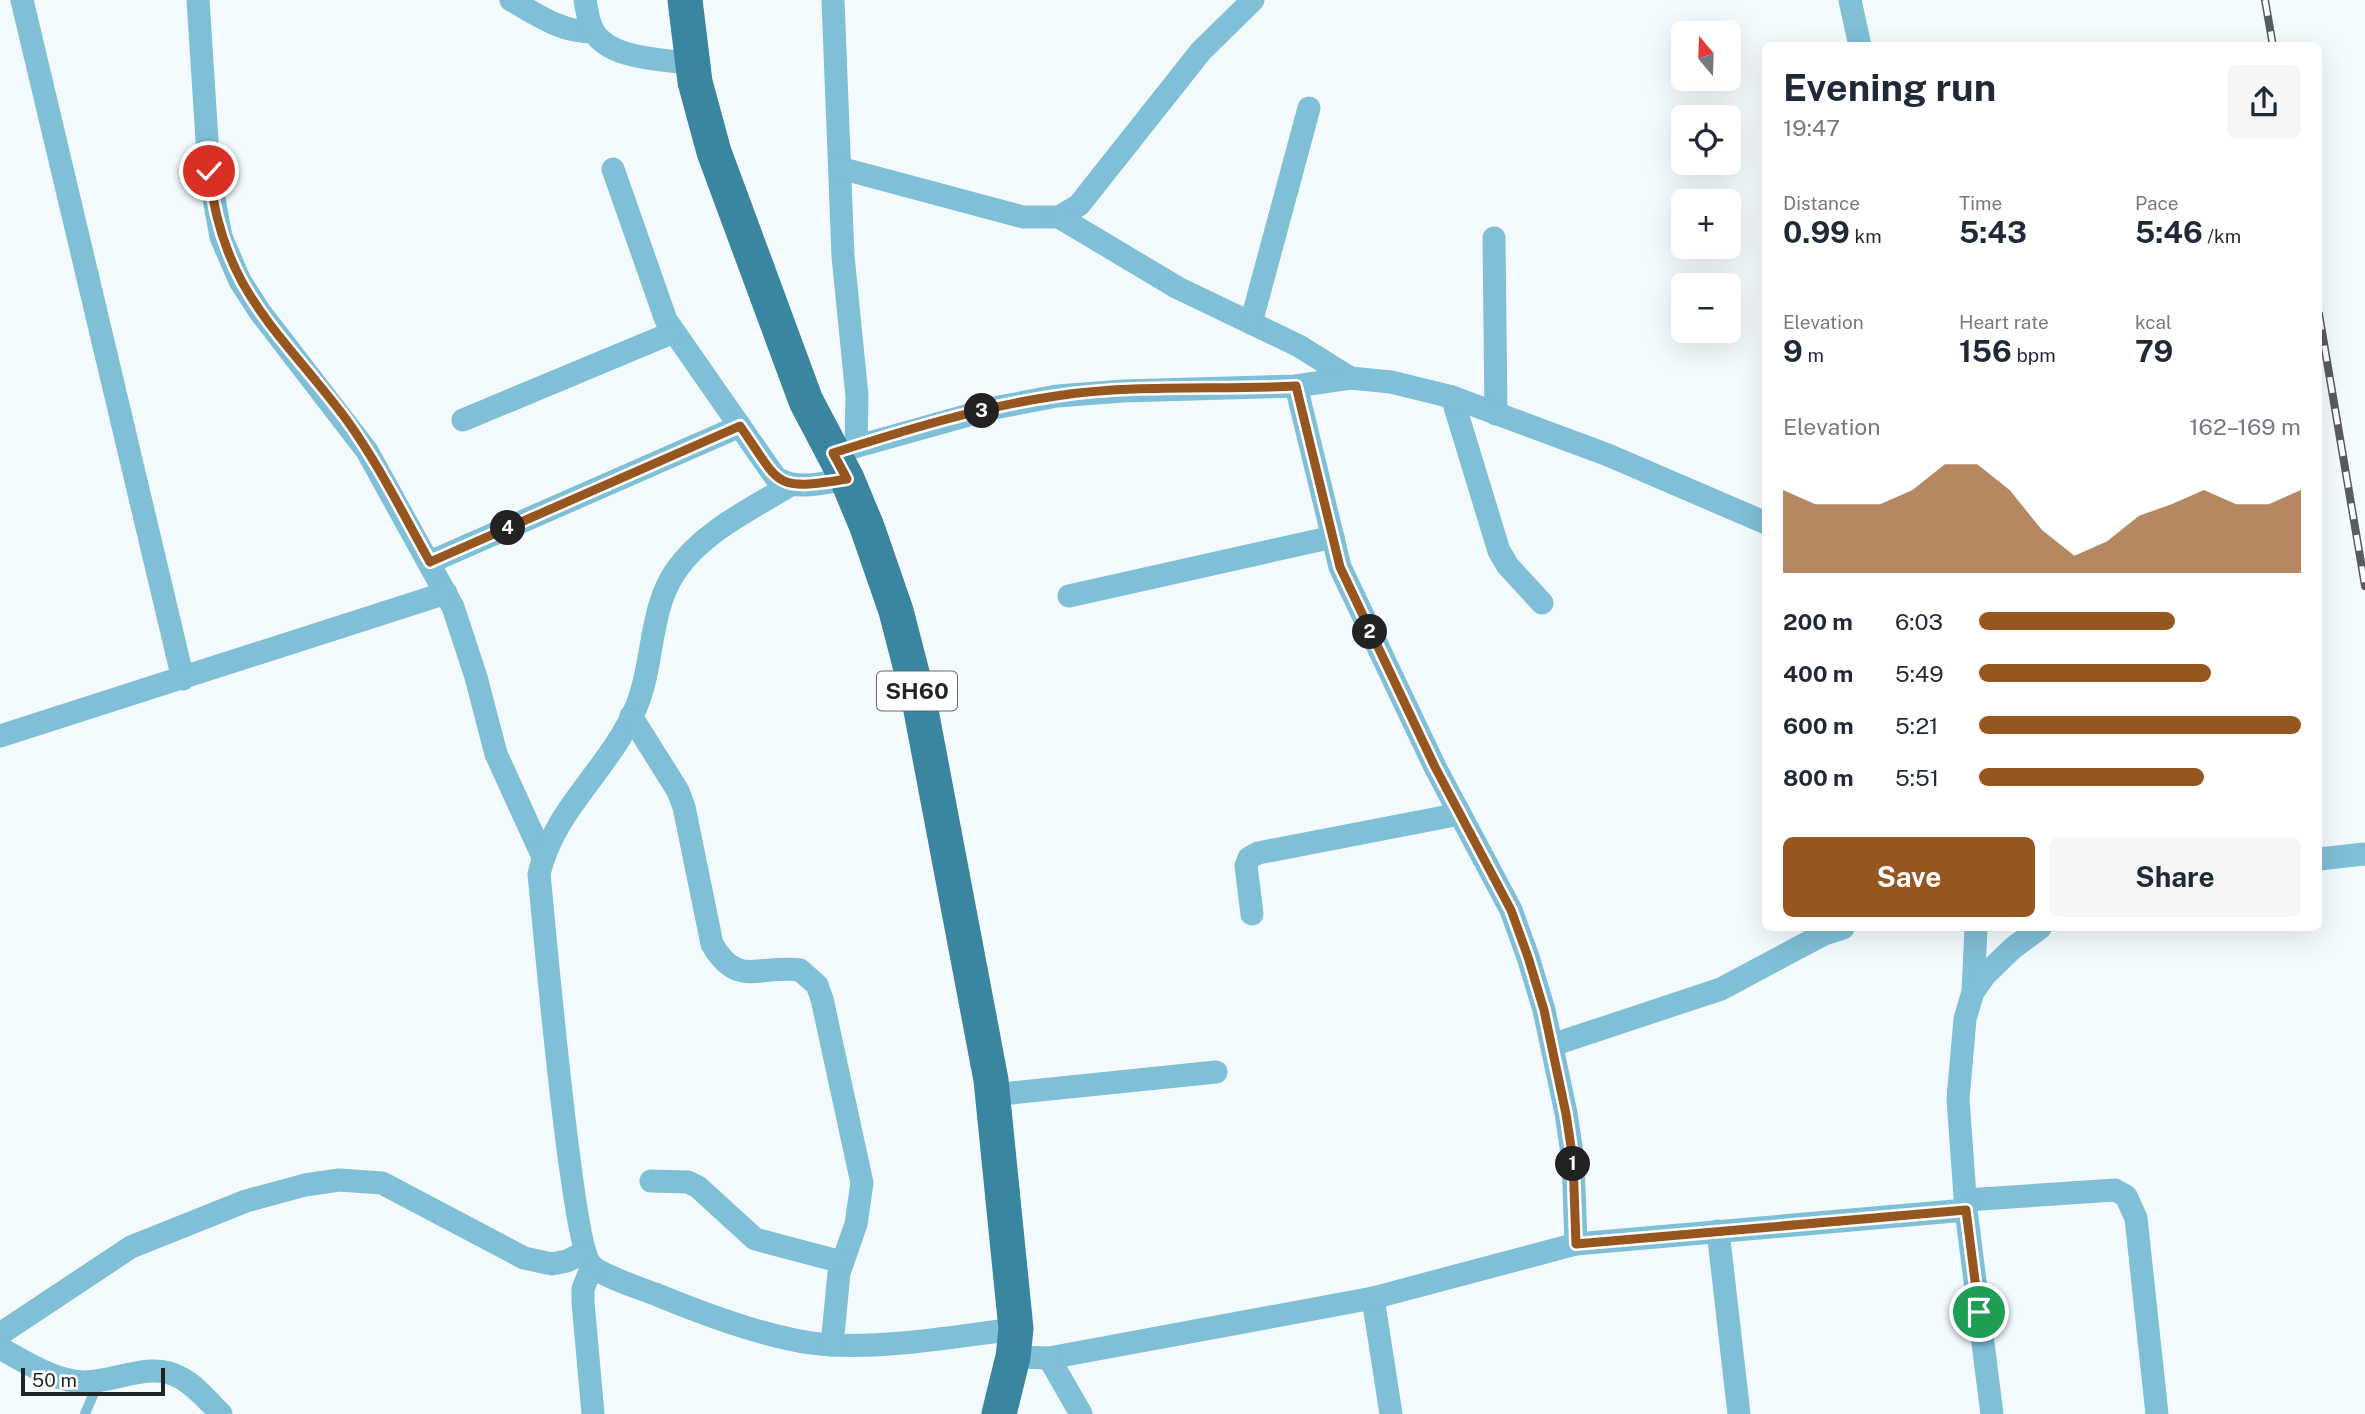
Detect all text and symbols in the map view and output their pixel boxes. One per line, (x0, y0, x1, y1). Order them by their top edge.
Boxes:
north arrow (1671, 21, 1741, 91)
map controls (1671, 21, 1741, 343)
text: Evening run (1783, 65, 1996, 110)
button: share (2227, 65, 2301, 139)
button: locate (1671, 105, 1741, 175)
text: 19:47 (1783, 114, 1840, 141)
pin (179, 141, 239, 201)
icon: check (190, 152, 228, 190)
button: + (1671, 189, 1741, 259)
text: Distance (1783, 192, 1860, 214)
text: Time (1959, 192, 2002, 214)
text: Pace (2135, 192, 2178, 214)
text: 0.99 (1783, 214, 1850, 250)
text: 5:43 (1959, 214, 2027, 250)
text: 5:46 (2135, 214, 2203, 250)
text: km (1850, 225, 1882, 247)
text: /km (2203, 225, 2241, 247)
button: − (1671, 273, 1741, 343)
text: Elevation (1783, 311, 1864, 333)
text: Heart rate (1959, 311, 2049, 333)
text: kcal (2135, 311, 2172, 333)
text: 9 (1783, 333, 1803, 369)
text: 156 (1959, 333, 2012, 369)
text: 79 (2135, 333, 2173, 369)
text: m (1803, 344, 1824, 366)
text: bpm (2012, 344, 2056, 366)
pin: 3 (964, 394, 1000, 428)
text: 3 (975, 399, 988, 421)
text: Elevation (1783, 413, 1881, 440)
text: 162–169 m (2189, 413, 2301, 440)
pin: 4 (490, 510, 526, 546)
text: 4 (501, 516, 514, 538)
text: 200 m (1783, 608, 1853, 635)
text: 6:03 (1895, 608, 1943, 635)
pin: 2 (1352, 614, 1388, 650)
text: 2 (1363, 620, 1376, 642)
text: 400 m (1783, 660, 1853, 687)
text: 5:49 (1895, 660, 1944, 687)
road number: SH60 (877, 671, 957, 710)
text: 600 m (1783, 712, 1853, 739)
text: 5:21 (1895, 712, 1938, 739)
text: 800 m (1783, 764, 1854, 791)
text: 5:51 (1895, 764, 1939, 791)
button: Save (1783, 837, 2035, 917)
button: Share (2049, 837, 2301, 917)
pin: 1 (1556, 1146, 1590, 1182)
text: 1 (1568, 1152, 1577, 1174)
pin (1949, 1282, 2009, 1342)
icon: arrive (1960, 1293, 1998, 1331)
scale bar (21, 1365, 164, 1397)
text: 50 m (32, 1369, 77, 1391)

